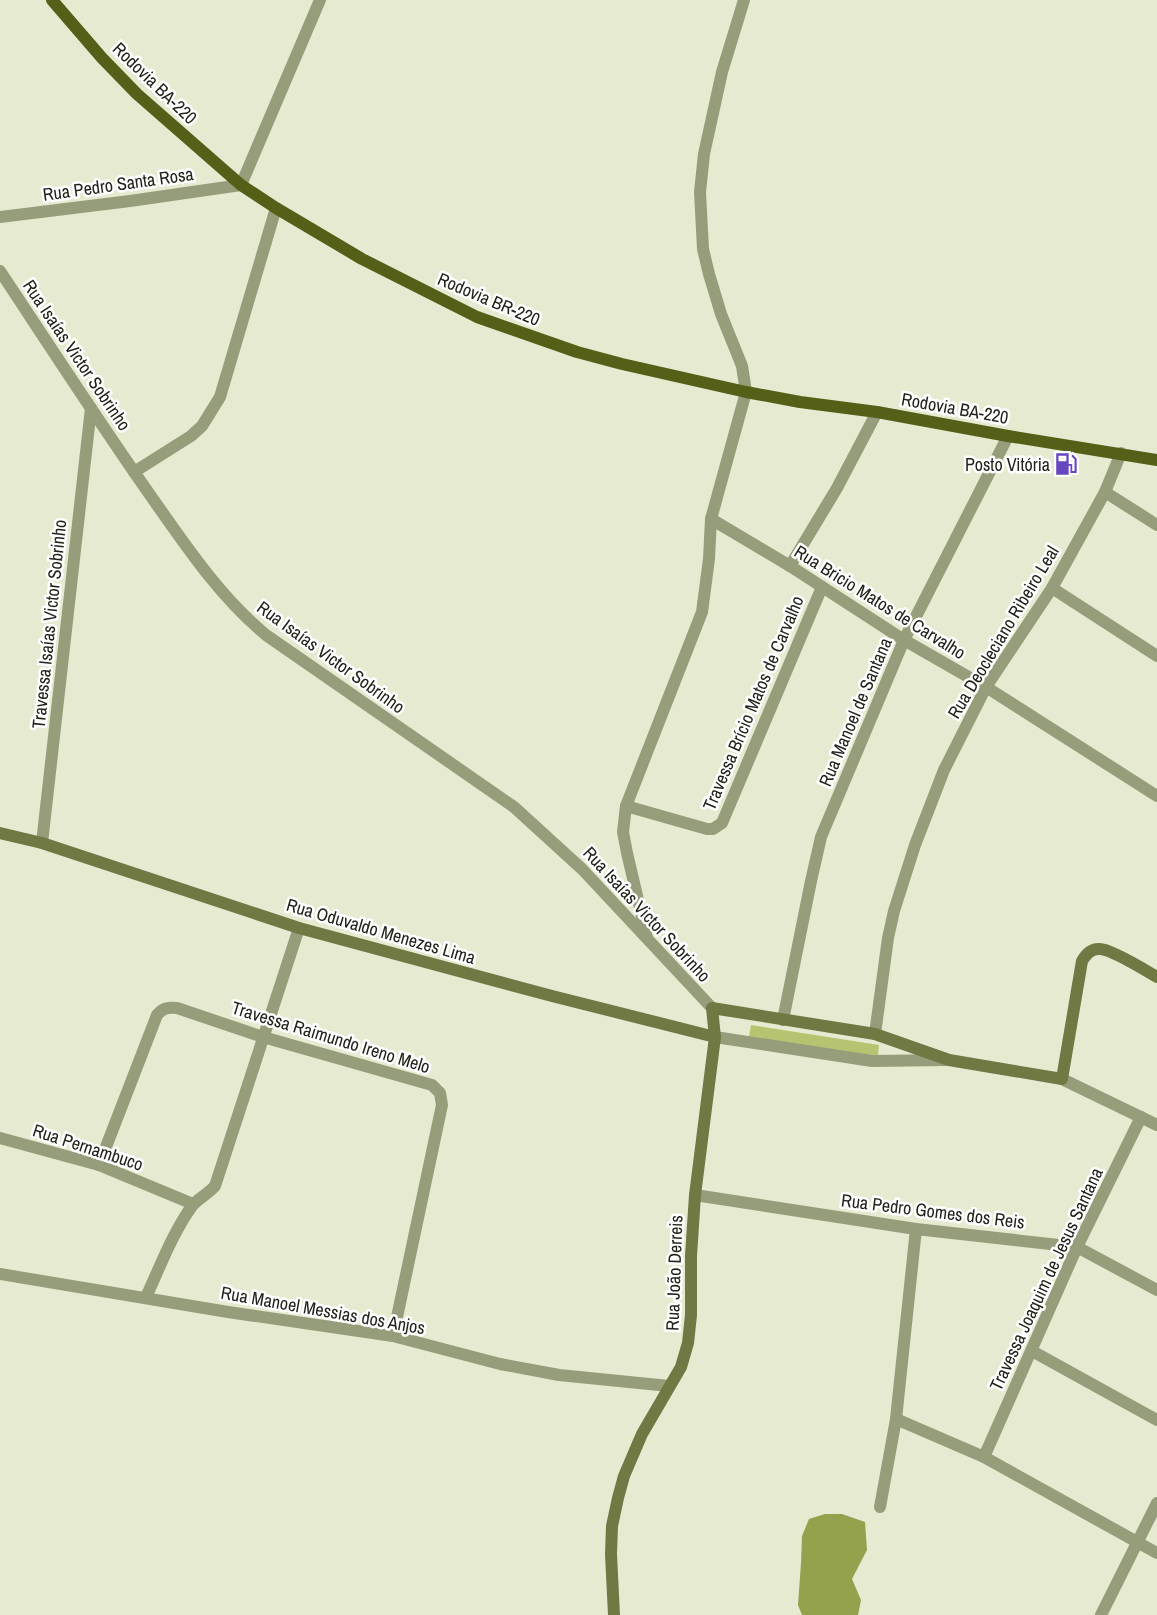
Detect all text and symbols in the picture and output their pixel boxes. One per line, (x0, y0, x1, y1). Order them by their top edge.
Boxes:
street label: Rodovia BA-220 (107, 36, 203, 130)
street label: Rua Pedro Santa Rosa (41, 161, 195, 207)
street label: Rodovia BR-220 (434, 266, 544, 332)
street label: Rua Isaías Victor Sobrinho (17, 275, 137, 435)
street label: Rodovia BA-220 (899, 386, 1011, 430)
fuel station icon: Posto Vitória (1053, 451, 1079, 477)
place label: Posto Vitória (965, 452, 1050, 477)
street label: Travessa Isaías Victor Sobrinho (26, 518, 72, 730)
street label: Rua Bricio Matos de Carvalho (790, 539, 970, 665)
street label: Rua Deocleciano Ribeiro Leal (941, 541, 1065, 723)
street label: Travessa Brício Matos de Carvalho (696, 592, 810, 814)
street label: Rua Isaías Victor Sobrinho (252, 595, 410, 719)
street label: Rua Manoel de Santana (812, 634, 898, 790)
street label: Rua Isaías Victor Sobrinho (578, 841, 716, 987)
street label: Rua Oduvaldo Menezes Lima (284, 892, 478, 970)
street label: Travessa Raimundo Ireno Melo (229, 995, 433, 1079)
street label: Rua Pernambuco (30, 1117, 146, 1177)
street label: Travessa Joaquim de Jesus Santana (983, 1164, 1109, 1394)
street label: Rua Pedro Gomes dos Reis (840, 1187, 1026, 1235)
street label: Rua João Derreis (659, 1215, 689, 1331)
street label: Rua Manoel Messias dos Anjos (219, 1280, 427, 1340)

